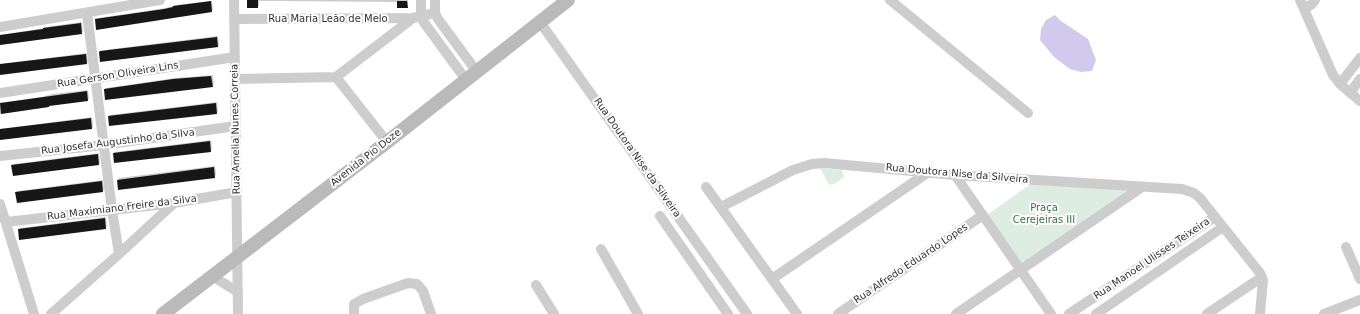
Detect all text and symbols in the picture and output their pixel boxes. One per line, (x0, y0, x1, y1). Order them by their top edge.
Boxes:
street label: Rua Maria Leão de Melo (268, 13, 388, 25)
street label: Rua Gerson Oliveira Lins (57, 59, 179, 91)
street label: Rua Amelia Nunes Correia (229, 64, 243, 194)
street label: Rua Doutora Nise da Silveira (591, 96, 683, 220)
street label: Rua Josefa Augustinho da Silva (40, 127, 196, 157)
street label: Avenida Pio Doze (328, 127, 404, 189)
street label: Rua Doutora Nise da Silveira (885, 162, 1029, 186)
street label: Rua Maximiano Freire da Silva (47, 193, 197, 223)
park label: Praça Cerejeiras III (1013, 202, 1075, 226)
street label: Rua Manoel Ulisses Teixeira (1092, 216, 1212, 302)
street label: Rua Alfredo Eduardo Lopes (852, 221, 970, 307)

